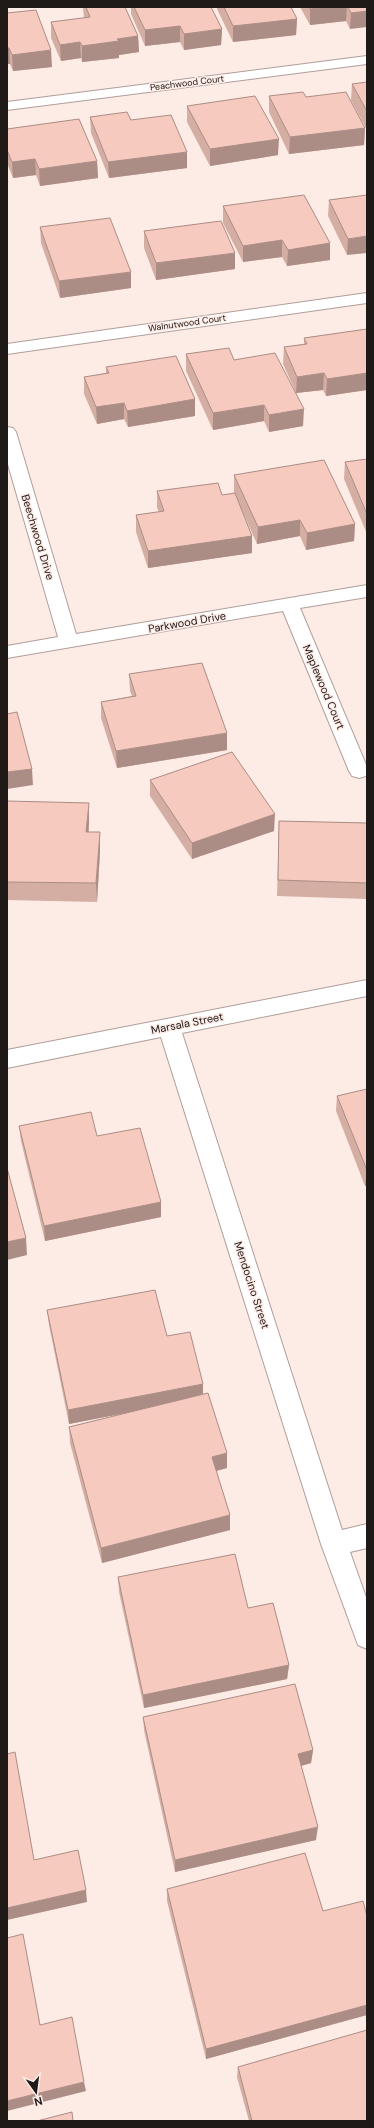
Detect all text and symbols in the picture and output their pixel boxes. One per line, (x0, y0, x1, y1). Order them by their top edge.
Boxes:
street label: Peachwood Court (149, 72, 225, 93)
street label: Walnutwood Court (147, 312, 227, 334)
street label: Beechwood Drive (18, 492, 58, 582)
street label: Parkwood Drive (147, 608, 227, 636)
street label: Maplewood Court (300, 642, 348, 732)
street label: Marsala Street (150, 1009, 224, 1037)
street label: Mendocino Street (231, 1240, 273, 1330)
north arrow (16, 2072, 56, 2112)
text: N (33, 2094, 44, 2109)

